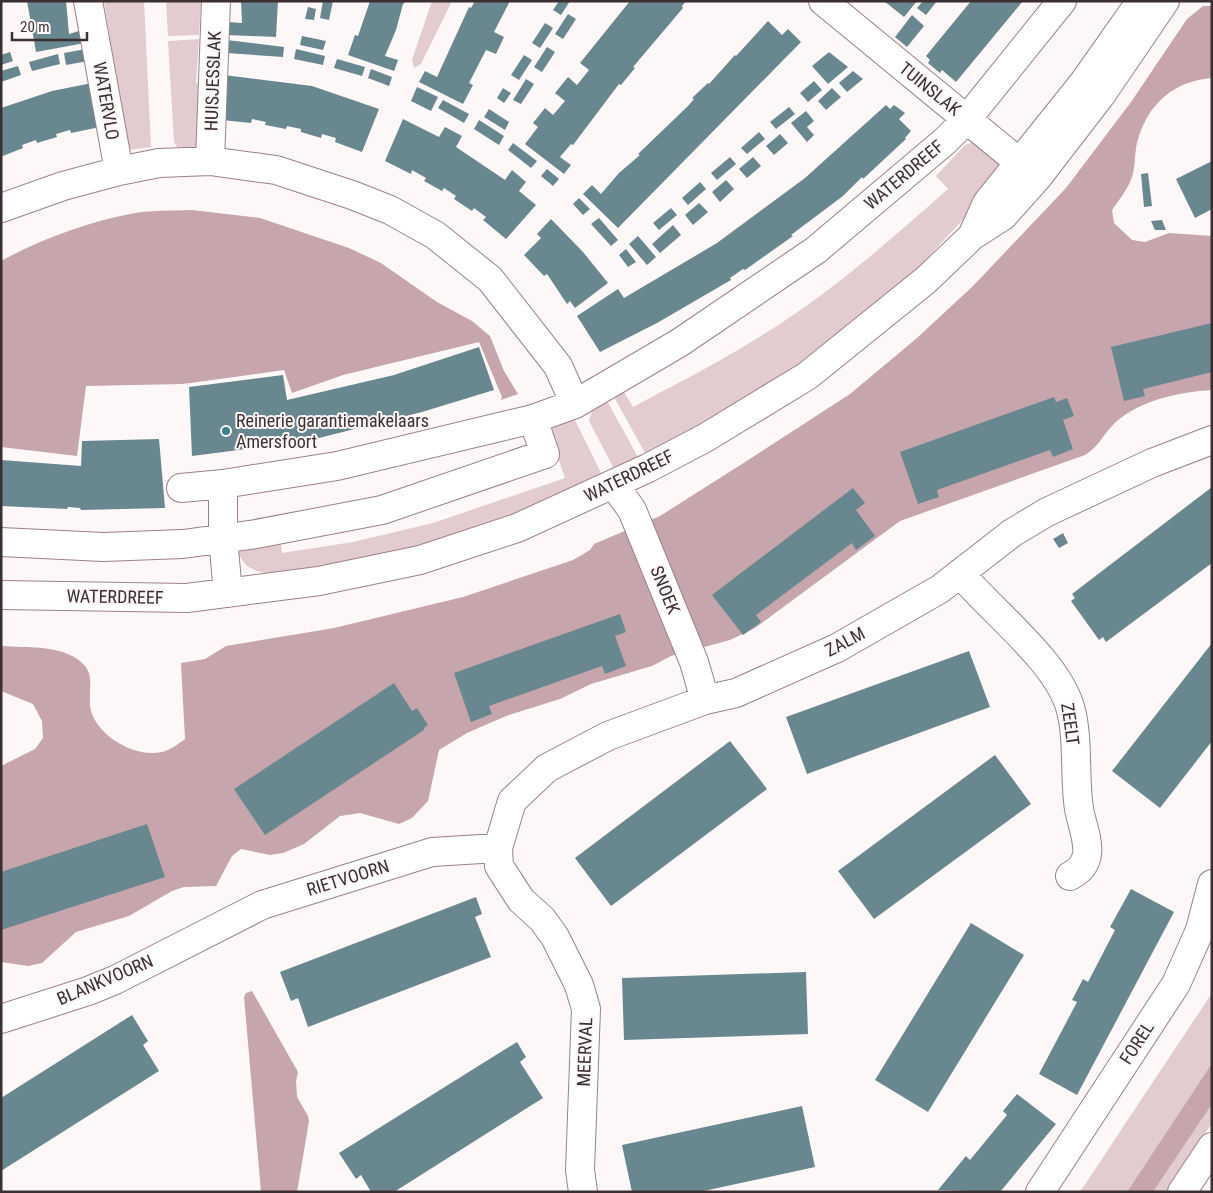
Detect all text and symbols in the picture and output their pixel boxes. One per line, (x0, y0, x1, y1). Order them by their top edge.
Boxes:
scale bar (12, 10, 88, 42)
text: 20 m (20, 18, 50, 36)
street label: HUISJESSLAK (200, 30, 225, 131)
street label: TUINSLAK (895, 57, 966, 120)
street label: WATERVLO (89, 60, 124, 142)
street label: WATERDREEF (860, 135, 948, 214)
place label: Reinerie garantiemakelaars Amersfoort (236, 410, 429, 452)
marker: Reinerie garantiemakelaars Amersfoort (220, 425, 232, 437)
street label: WATERDREEF (581, 445, 677, 506)
street label: SNOEK (646, 563, 685, 617)
street label: WATERDREEF (66, 585, 164, 608)
street label: ZALM (821, 622, 868, 661)
street label: ZEELT (1057, 701, 1084, 747)
street label: RIETVOORN (304, 855, 392, 900)
street label: BLANKVOORN (54, 950, 156, 1009)
street label: MEERVAL (573, 1017, 596, 1087)
street label: FOREL (1115, 1017, 1158, 1068)

